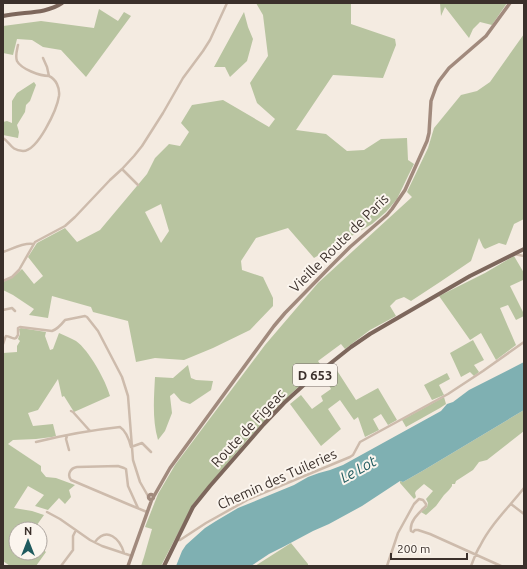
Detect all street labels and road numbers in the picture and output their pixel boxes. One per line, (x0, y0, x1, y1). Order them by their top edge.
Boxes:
street label: Vieille Route de Paris (286, 190, 392, 296)
road number: D 653 (293, 364, 337, 386)
street label: Route de Figeac (208, 385, 289, 470)
street label: Chemin des Tuileries (215, 445, 339, 513)

